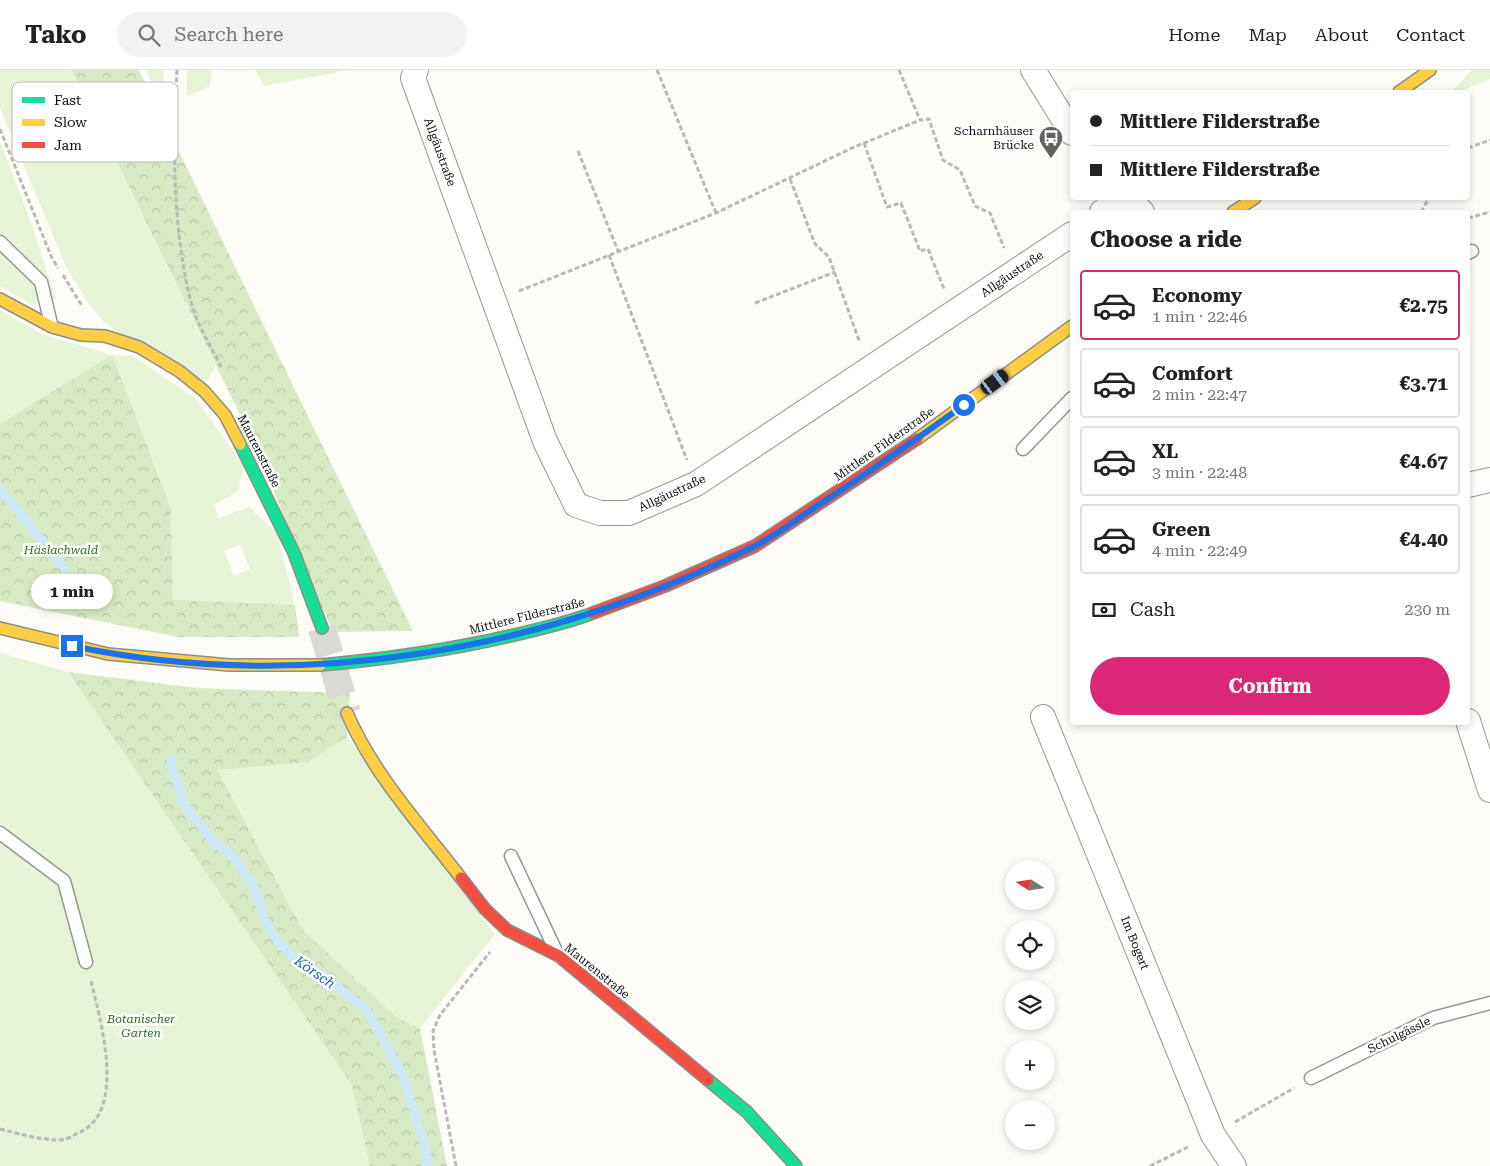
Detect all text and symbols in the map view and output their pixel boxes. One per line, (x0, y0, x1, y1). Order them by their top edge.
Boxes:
search box (117, 12, 467, 57)
text: Tako (25, 21, 87, 49)
icon: search (135, 21, 163, 49)
text: Search here (175, 23, 283, 46)
text: Home (1168, 24, 1220, 45)
text: Map (1248, 24, 1287, 45)
text: About (1315, 24, 1368, 45)
text: Contact (1396, 24, 1465, 45)
legend (12, 82, 178, 162)
text: Fast (54, 92, 81, 108)
text: Mittlere Filderstraße (1120, 110, 1320, 133)
text: Slow (54, 114, 87, 130)
street label: Allgäustraße (421, 116, 459, 189)
place label: Scharnhäuser Brücke (954, 124, 1034, 152)
bus stop icon: Scharnhäuser Brücke (1038, 125, 1064, 159)
text: Jam (54, 137, 82, 153)
text: Mittlere Filderstraße (1120, 158, 1320, 181)
text: Choose a ride (1090, 227, 1242, 252)
street label: Allgäustraße (978, 248, 1046, 300)
icon: car (1092, 283, 1137, 328)
text: Economy (1152, 284, 1242, 307)
text: €2.75 (1399, 294, 1448, 317)
text: 1 min · 22:46 (1152, 307, 1247, 326)
icon: car (1092, 361, 1137, 406)
text: Comfort (1152, 362, 1233, 385)
car (978, 367, 1011, 397)
text: €3.71 (1399, 372, 1448, 395)
text: 2 min · 22:47 (1152, 385, 1247, 404)
route start (953, 394, 975, 416)
street label: Mittlere Filderstraße (831, 404, 937, 484)
street label: Maurenstraße (235, 412, 284, 490)
icon: car (1092, 439, 1137, 484)
text: XL (1152, 440, 1178, 463)
text: €4.67 (1399, 450, 1448, 473)
text: 3 min · 22:48 (1152, 463, 1247, 482)
street label: Allgäustraße (636, 471, 708, 515)
icon: car (1092, 517, 1137, 562)
text: Green (1152, 518, 1210, 541)
text: €4.40 (1399, 528, 1448, 551)
text: 4 min · 22:49 (1152, 541, 1247, 560)
park label: Häslachwald (23, 543, 99, 557)
callout: 1 min (31, 574, 113, 608)
text: 1 min (50, 582, 94, 601)
street label: Mittlere Filderstraße (468, 595, 587, 637)
icon: cash (1090, 596, 1118, 624)
text: Cash (1130, 598, 1175, 621)
text: 230 m (1404, 600, 1450, 619)
route end (61, 635, 83, 657)
button: Confirm (1090, 657, 1450, 715)
north arrow (1005, 860, 1055, 910)
map controls (1005, 860, 1055, 1150)
street label: Im Bogert (1118, 914, 1152, 972)
button: locate (1005, 920, 1055, 970)
street label: Maurenstraße (562, 940, 633, 1002)
water label: Körsch (291, 952, 339, 992)
button: layers (1005, 980, 1055, 1030)
park label: Botanischer Garten (106, 1012, 175, 1040)
street label: Schulgässle (1365, 1014, 1433, 1056)
button: + (1005, 1040, 1055, 1090)
button: − (1005, 1100, 1055, 1150)

